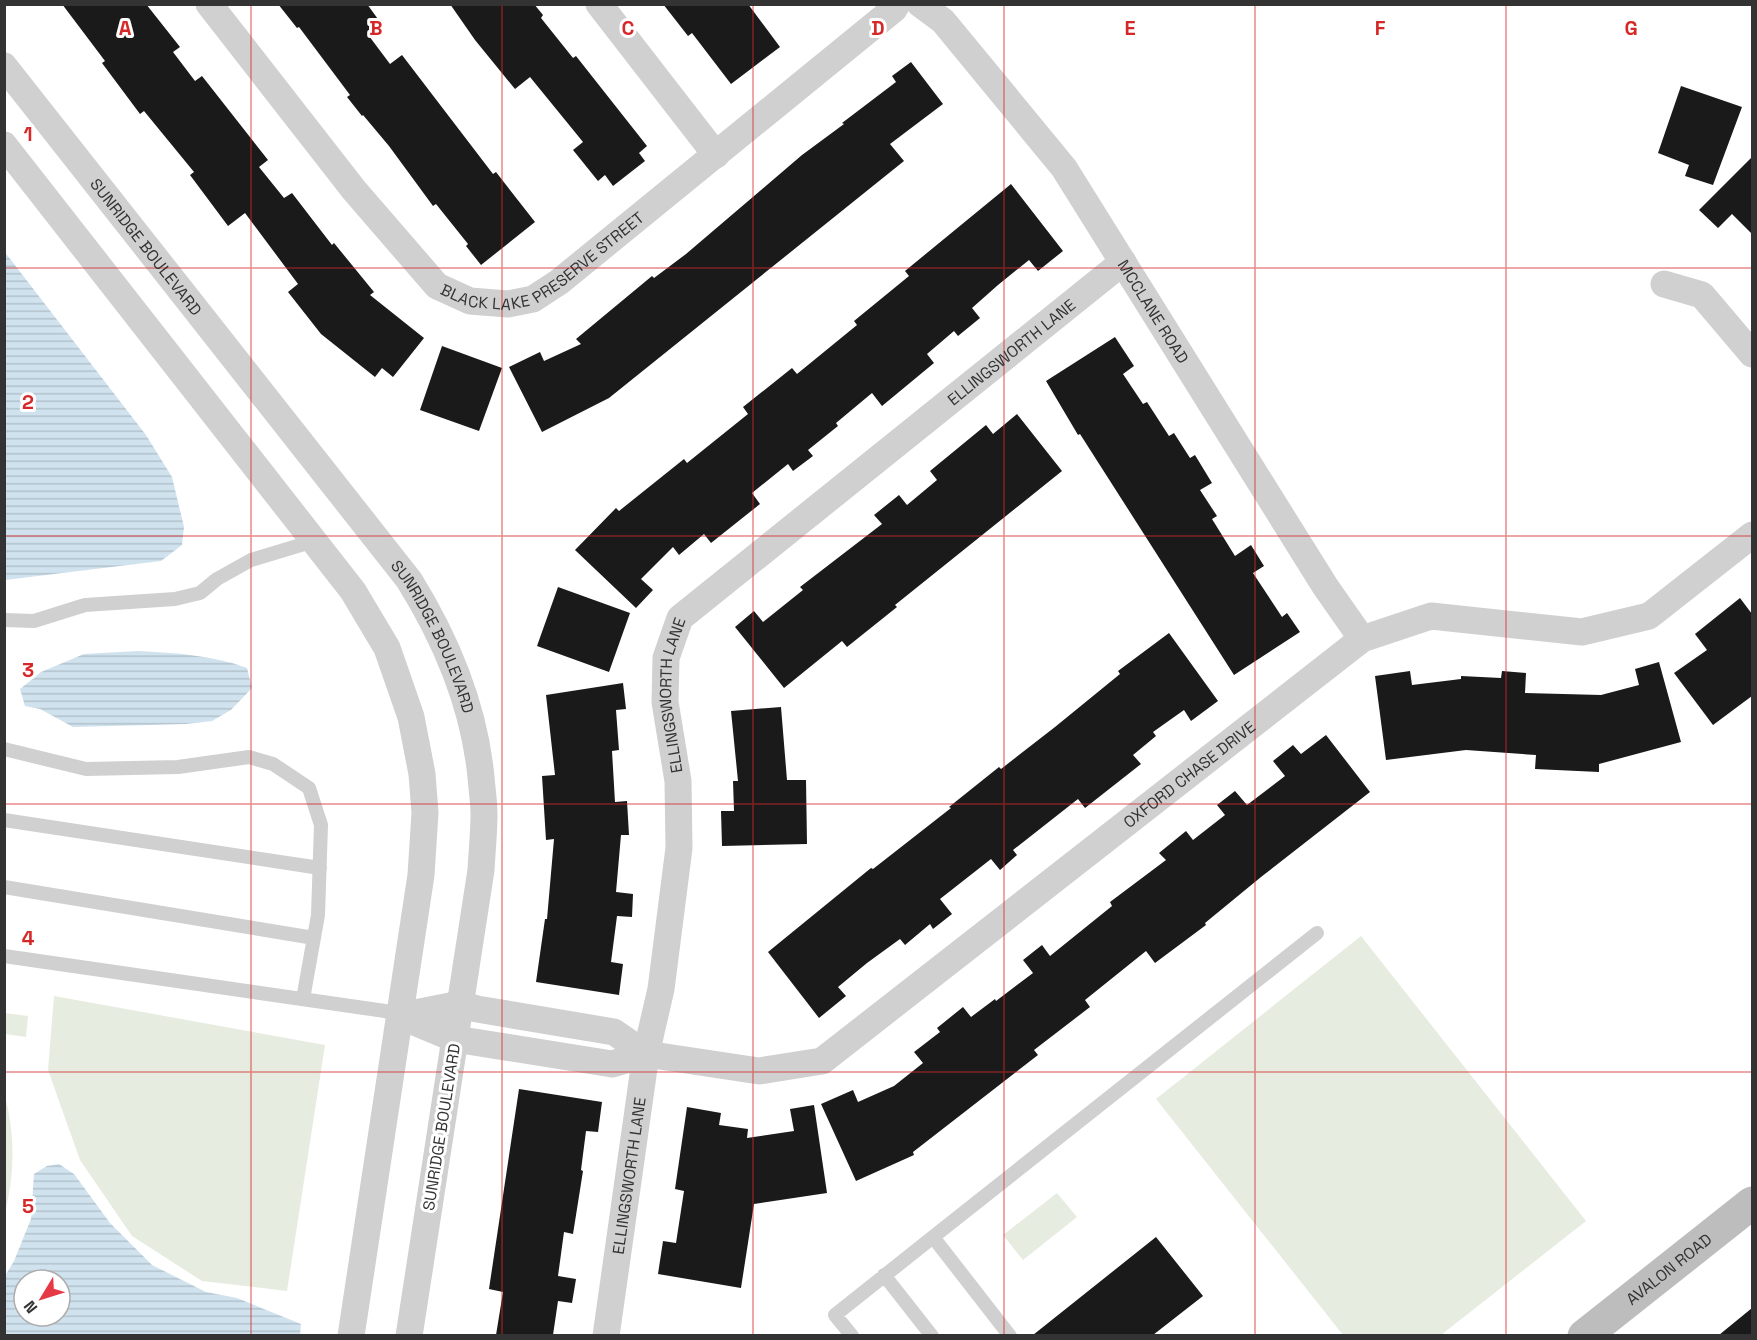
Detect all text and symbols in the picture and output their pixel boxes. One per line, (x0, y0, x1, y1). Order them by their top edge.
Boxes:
text: A (119, 15, 132, 41)
text: B (369, 15, 383, 41)
text: C (622, 15, 635, 41)
text: D (871, 15, 885, 41)
text: E (1124, 15, 1136, 41)
text: F (1375, 15, 1386, 41)
text: G (1624, 15, 1638, 41)
text: 1 (23, 121, 33, 147)
street label: SUNRIDGE BOULEVARD (85, 174, 207, 320)
street label: BLACK LAKE PRESERVE STREET (437, 207, 648, 315)
street label: MCCLANE ROAD (1113, 256, 1193, 367)
street label: ELLINGSWORTH LANE (943, 294, 1080, 410)
text: 2 (22, 389, 34, 415)
street label: SUNRIDGE BOULEVARD (386, 556, 479, 716)
street label: ELLINGSWORTH LANE (655, 615, 690, 775)
text: 3 (22, 657, 34, 683)
street label: OXFORD CHASE DRIVE (1119, 716, 1260, 833)
text: 4 (22, 925, 35, 951)
street label: SUNRIDGE BOULEVARD (418, 1042, 465, 1212)
street label: ELLINGSWORTH LANE (608, 1096, 651, 1256)
text: 5 (22, 1193, 34, 1219)
street label: AVALON ROAD (1622, 1229, 1716, 1310)
north arrow (12, 1268, 72, 1328)
text: N (19, 1296, 42, 1318)

